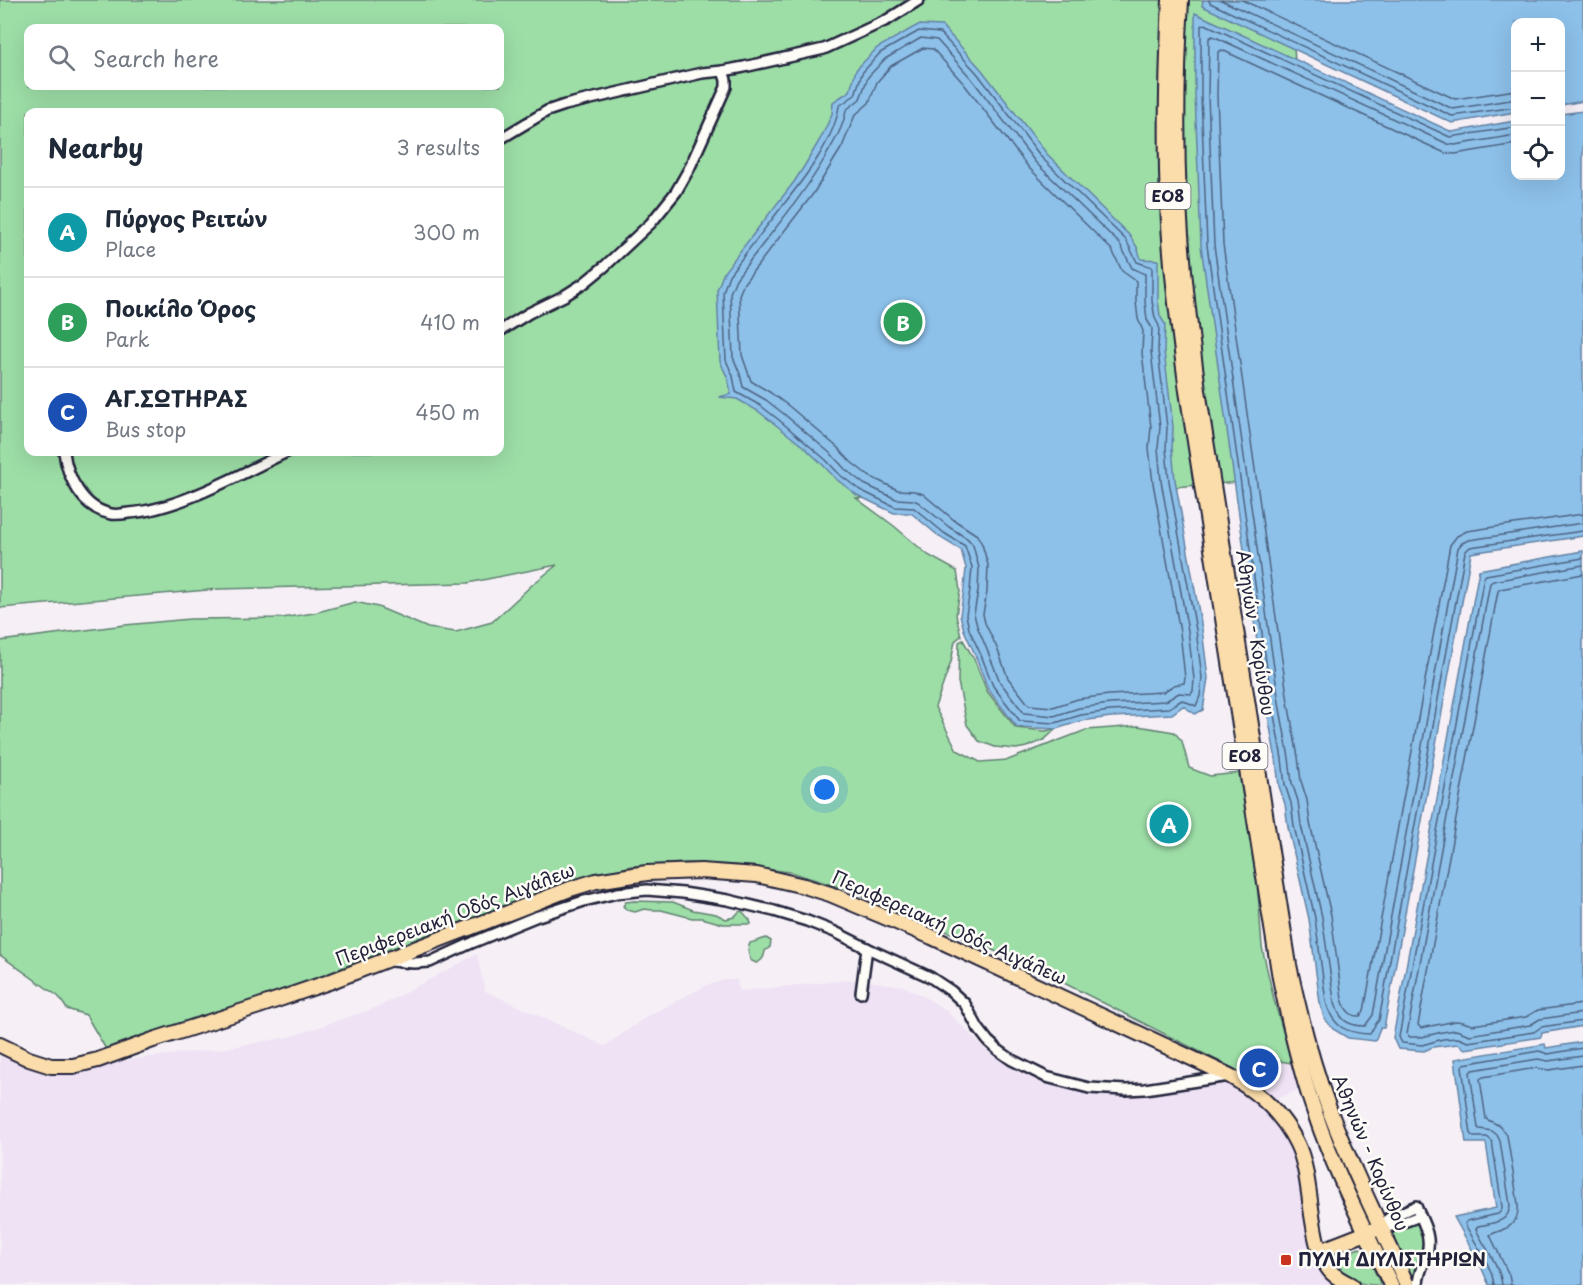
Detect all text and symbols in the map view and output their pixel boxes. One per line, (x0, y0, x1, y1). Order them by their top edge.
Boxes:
map controls (1511, 18, 1565, 180)
button: + (1511, 18, 1565, 72)
search box (24, 24, 504, 90)
icon: search (45, 41, 78, 74)
text: Search here (93, 41, 219, 74)
button: − (1511, 72, 1565, 126)
button: locate (1511, 126, 1565, 180)
text: Nearby (48, 128, 143, 167)
text: 3 results (397, 132, 480, 162)
road number: ΕΟ8 (1146, 183, 1190, 209)
text: Πύργος Ρειτών (105, 201, 268, 234)
text: A (60, 217, 75, 247)
text: 300 m (413, 217, 480, 247)
text: Place (105, 234, 156, 264)
text: Ποικίλο Όρος (105, 291, 256, 324)
pin: B (884, 300, 922, 344)
text: B (61, 307, 74, 337)
text: 410 m (420, 307, 480, 337)
text: Park (105, 324, 150, 354)
text: ΑΓ.ΣΩΤΗΡΑΣ (105, 381, 248, 414)
text: C (60, 397, 75, 427)
text: 450 m (415, 397, 480, 427)
text: Bus stop (105, 414, 186, 444)
street label: Αθηνών - Κορίνθου (1230, 548, 1283, 718)
road number: ΕΟ8 (1222, 743, 1268, 769)
your location (810, 775, 839, 804)
pin: A (1150, 802, 1188, 846)
street label: Περιφερειακή Οδός Αιγάλεω (331, 855, 578, 972)
street label: Περιφερειακή Οδός Αιγάλεω (828, 863, 1071, 991)
pin: C (1240, 1046, 1278, 1090)
street label: Αθηνών - Κορίνθου (1326, 1070, 1417, 1235)
place label: ΠΥΛΗ ΔΙΥΛΙΣΤΗΡΙΩΝ (1298, 1245, 1486, 1272)
marker: ΠΥΛΗ ΔΙΥΛΙΣΤΗΡΙΩΝ (1279, 1253, 1293, 1267)

